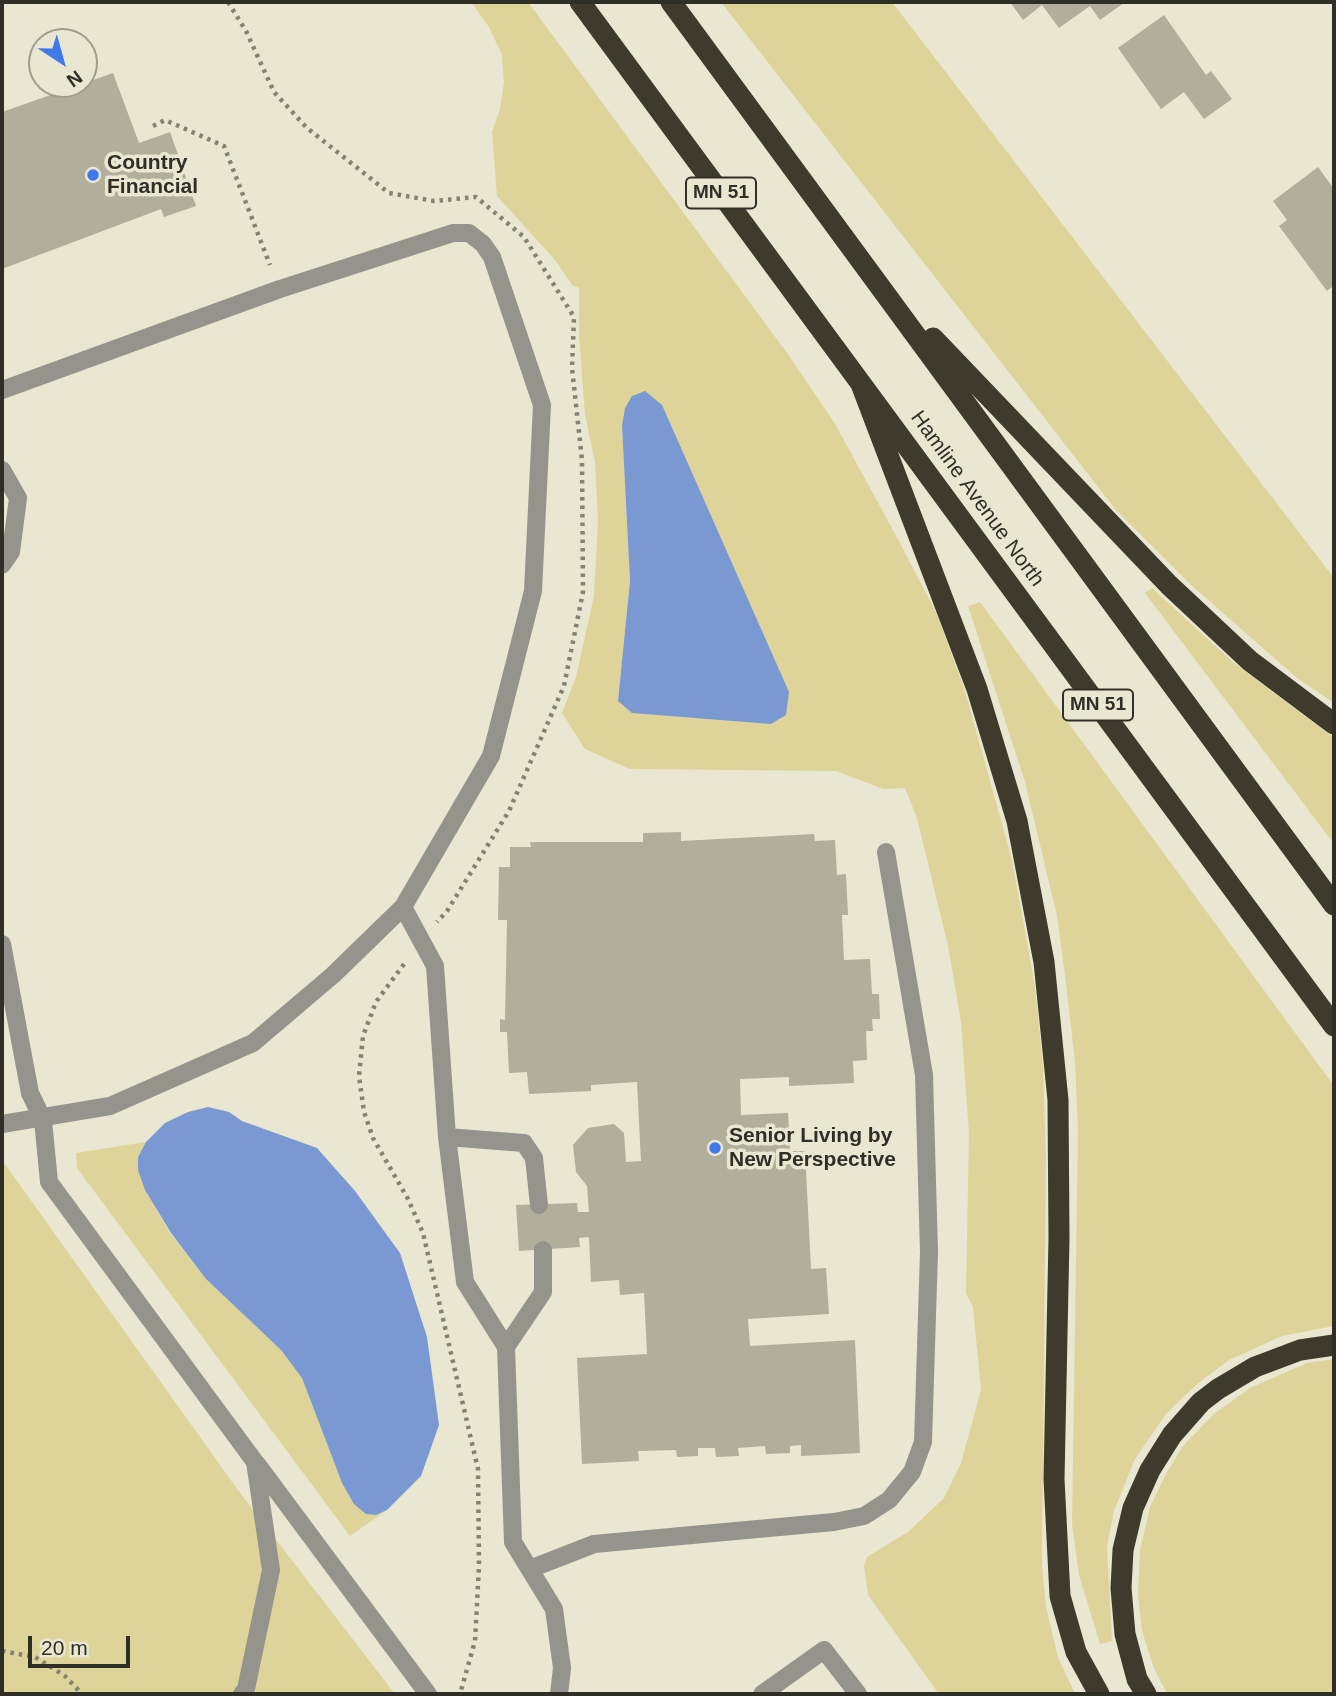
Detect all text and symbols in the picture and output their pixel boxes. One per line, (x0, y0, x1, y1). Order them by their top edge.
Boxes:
north arrow (28, 28, 98, 98)
text: N (63, 66, 86, 91)
place label: Country Financial (107, 150, 198, 200)
marker: Country Financial (85, 167, 101, 183)
road number: MN 51 (686, 178, 756, 209)
street label: Hamline Avenue North (905, 406, 1049, 592)
road number: MN 51 (1063, 690, 1133, 720)
place label: Senior Living by New Perspective (729, 1123, 896, 1173)
marker: Senior Living by New Perspective (707, 1140, 723, 1156)
scale bar (32, 1622, 133, 1666)
text: 20 m (41, 1636, 88, 1659)

